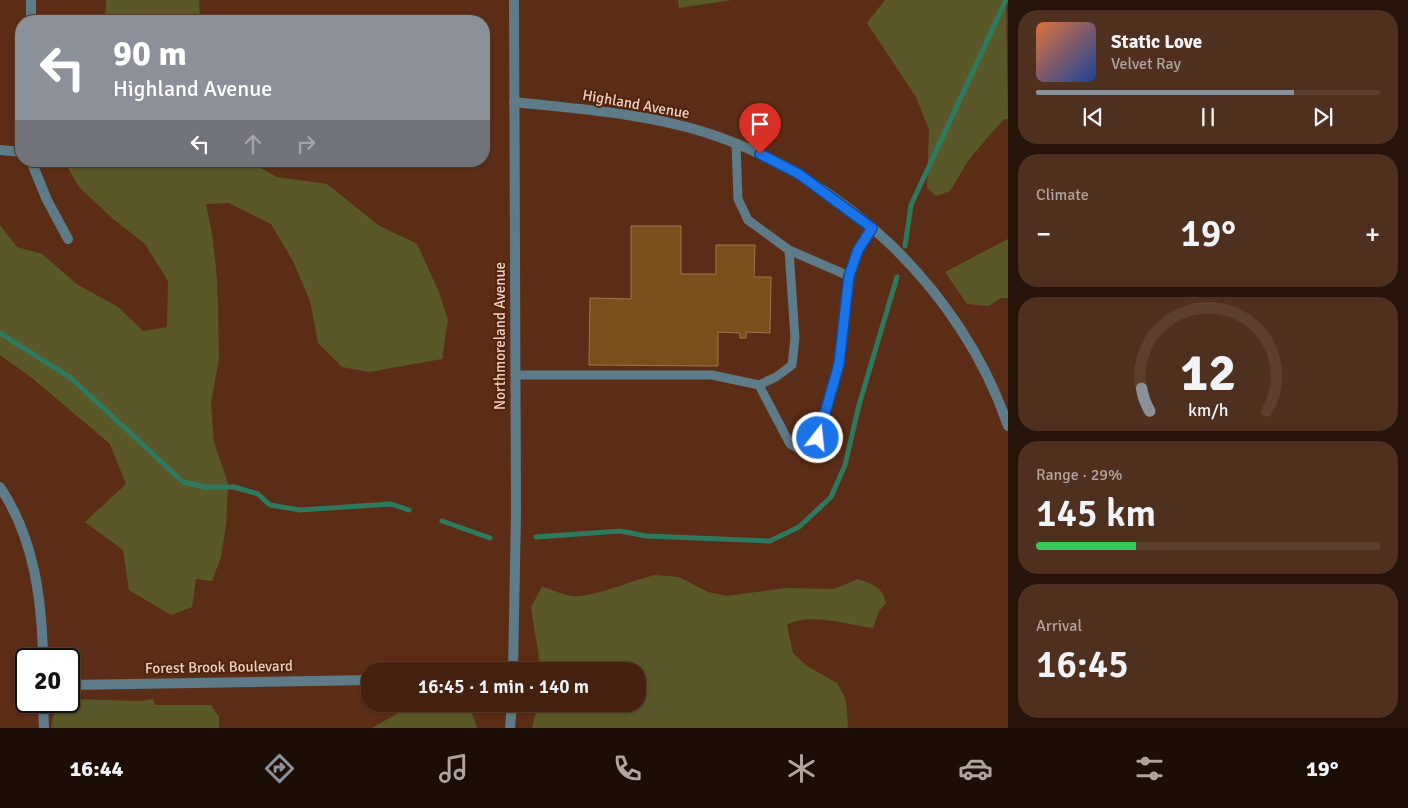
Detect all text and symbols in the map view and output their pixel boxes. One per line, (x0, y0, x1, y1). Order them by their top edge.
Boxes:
text: Static Love (1111, 30, 1202, 54)
text: 90 m (113, 32, 187, 75)
icon: left (30, 35, 95, 100)
text: Velvet Ray (1111, 54, 1181, 74)
text: Highland Avenue (113, 75, 272, 102)
street label: Highland Avenue (581, 86, 691, 122)
pin (739, 103, 781, 154)
icon: previous (1079, 103, 1107, 131)
icon: pause (1194, 103, 1222, 131)
icon: next (1309, 103, 1337, 131)
icon: arrive (746, 110, 774, 138)
icon: left (186, 130, 214, 158)
icon: ahead (239, 130, 267, 158)
icon: right (292, 130, 320, 158)
text: Climate (1036, 185, 1089, 205)
text: 19° (1180, 210, 1236, 257)
text: − (1036, 217, 1051, 251)
text: + (1365, 217, 1380, 251)
street label: Northmoreland Avenue (491, 262, 509, 410)
text: 12 (1180, 341, 1236, 405)
text: km/h (1188, 399, 1228, 421)
position arrow (791, 411, 843, 463)
text: Range · 29% (1036, 465, 1122, 485)
text: 145 km (1036, 490, 1156, 537)
text: Arrival (1036, 616, 1082, 636)
text: 16:45 (1036, 641, 1129, 688)
speed limit sign: 20 (15, 648, 80, 713)
street label: Forest Brook Boulevard (145, 657, 293, 677)
text: 16:45 · 1 min · 140 m (418, 675, 589, 699)
icon: directions (262, 751, 297, 786)
icon: music (436, 751, 471, 786)
icon: phone (610, 751, 645, 786)
icon: climate (784, 751, 819, 786)
icon: car (958, 751, 993, 786)
icon: filters (1132, 751, 1167, 786)
text: 16:44 (69, 755, 123, 782)
text: 19° (1306, 755, 1338, 782)

